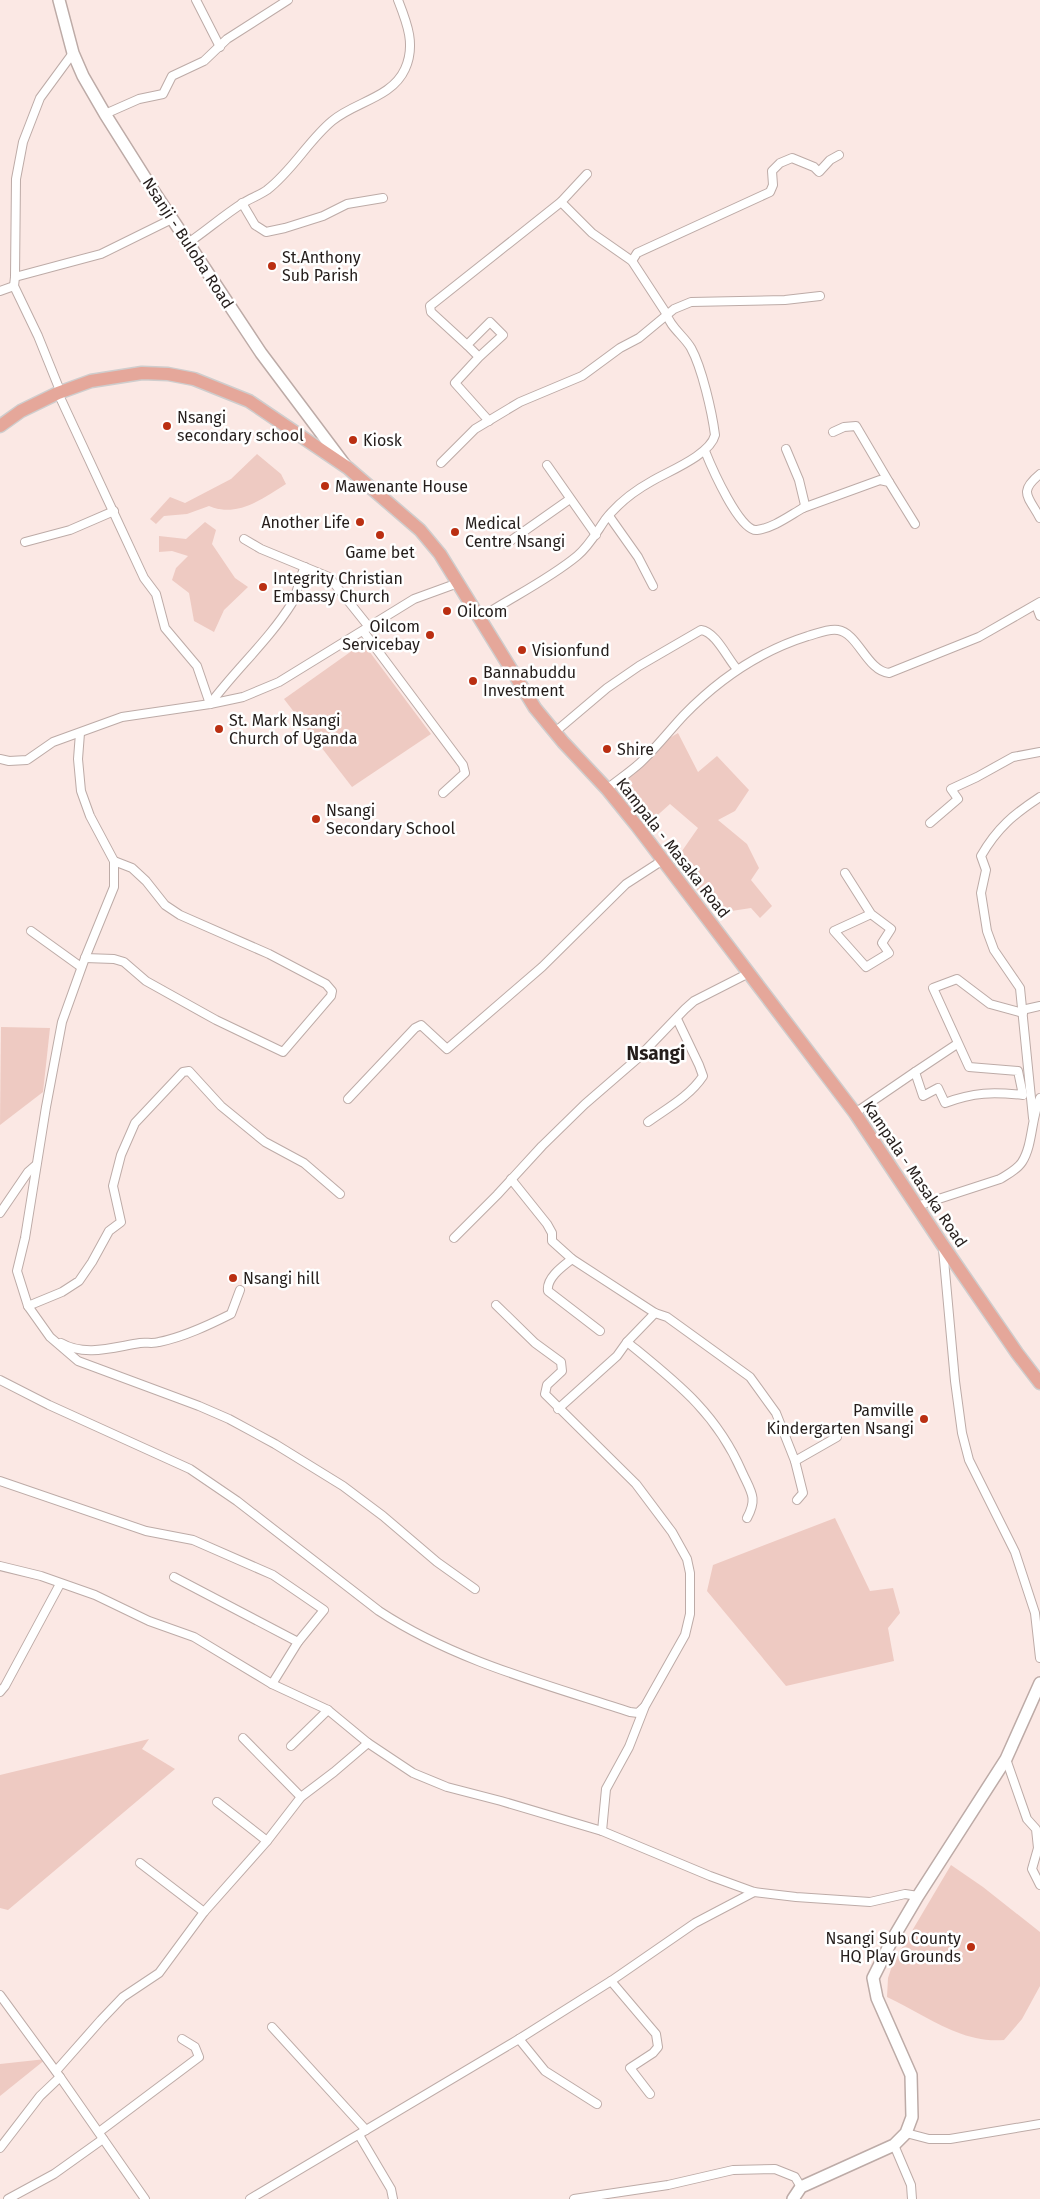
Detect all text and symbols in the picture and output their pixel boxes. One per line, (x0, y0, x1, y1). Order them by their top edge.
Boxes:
street label: Nsanji - Buloba Road (139, 174, 237, 312)
place label: St.Anthony Sub Parish (282, 248, 361, 285)
marker: St.Anthony Sub Parish (266, 260, 278, 272)
place label: Nsangi secondary school (177, 408, 304, 445)
marker: Nsangi secondary school (161, 420, 173, 432)
place label: Kiosk (363, 431, 403, 450)
marker: Kiosk (347, 434, 359, 446)
place label: Mawenante House (335, 477, 468, 496)
marker: Mawenante House (319, 480, 331, 492)
place label: Another Life (261, 513, 350, 532)
place label: Medical Centre Nsangi (465, 514, 565, 551)
marker: Another Life (354, 516, 366, 528)
marker: Medical Centre Nsangi (449, 526, 461, 538)
marker: Game bet (374, 529, 386, 541)
place label: Game bet (345, 543, 415, 562)
place label: Integrity Christian Embassy Church (273, 569, 403, 606)
marker: Integrity Christian Embassy Church (257, 581, 269, 593)
place label: Oilcom (457, 602, 508, 621)
marker: Oilcom (441, 605, 453, 617)
place label: Oilcom Servicebay (342, 617, 420, 654)
marker: Oilcom Servicebay (424, 629, 436, 641)
place label: Visionfund (532, 641, 610, 660)
marker: Visionfund (516, 644, 528, 656)
place label: Bannabuddu Investment (483, 663, 576, 700)
marker: Bannabuddu Investment (467, 675, 479, 687)
place label: St. Mark Nsangi Church of Uganda (229, 711, 357, 748)
marker: St. Mark Nsangi Church of Uganda (213, 723, 225, 735)
place label: Shire (617, 740, 654, 759)
marker: Shire (601, 743, 613, 755)
street label: Kampala - Masaka Road (612, 774, 734, 922)
place label: Nsangi Secondary School (326, 801, 455, 838)
marker: Nsangi Secondary School (310, 813, 322, 825)
district label: Nsangi (627, 1042, 685, 1065)
street label: Kampala - Masaka Road (859, 1097, 971, 1251)
place label: Nsangi hill (243, 1269, 320, 1288)
marker: Nsangi hill (227, 1272, 239, 1284)
place label: Pamville Kindergarten Nsangi (767, 1401, 914, 1438)
marker: Pamville Kindergarten Nsangi (918, 1413, 930, 1425)
place label: Nsangi Sub County HQ Play Grounds (826, 1929, 961, 1966)
marker: Nsangi Sub County HQ Play Grounds (965, 1941, 977, 1953)

